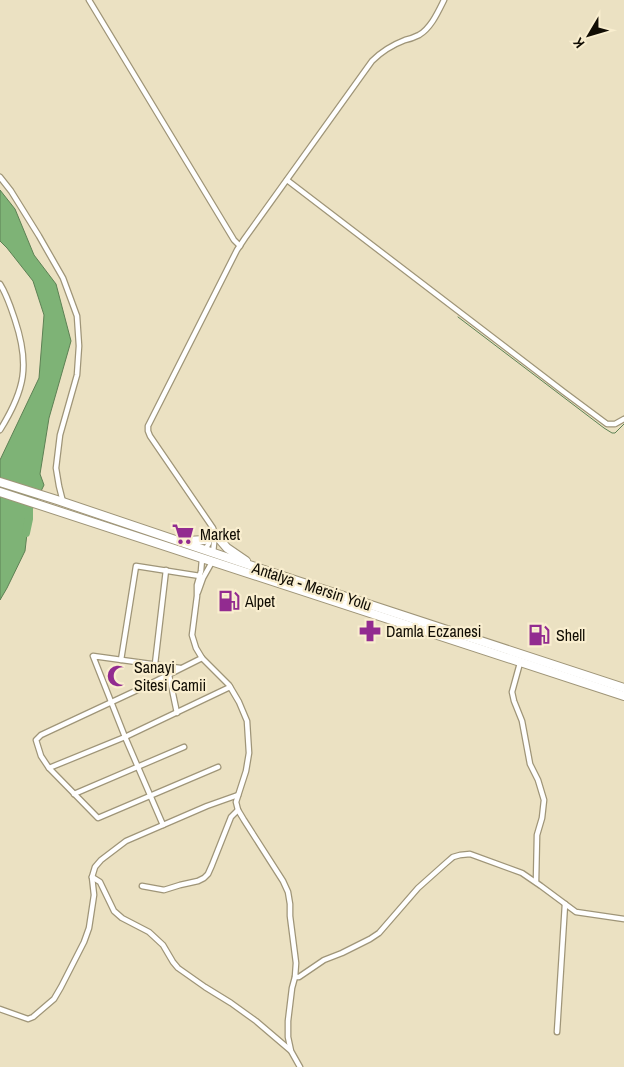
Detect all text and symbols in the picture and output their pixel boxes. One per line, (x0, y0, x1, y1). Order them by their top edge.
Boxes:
north arrow (564, 10, 614, 60)
text: K (569, 34, 588, 52)
supermarket icon: Market (170, 521, 196, 547)
place label: Market (200, 523, 240, 545)
street label: Antalya - Mersin Yolu (249, 556, 374, 616)
fuel station icon: Alpet (216, 588, 242, 614)
place label: Alpet (244, 590, 275, 612)
pharmacy icon: Damla Eczanesi (357, 618, 383, 644)
place label: Damla Eczanesi (386, 620, 482, 642)
fuel station icon: Shell (526, 622, 552, 648)
place label: Shell (556, 624, 585, 646)
place label: Sanayi Sitesi Camii (134, 656, 206, 696)
mosque icon: Sanayi Sitesi Camii (105, 663, 131, 689)

